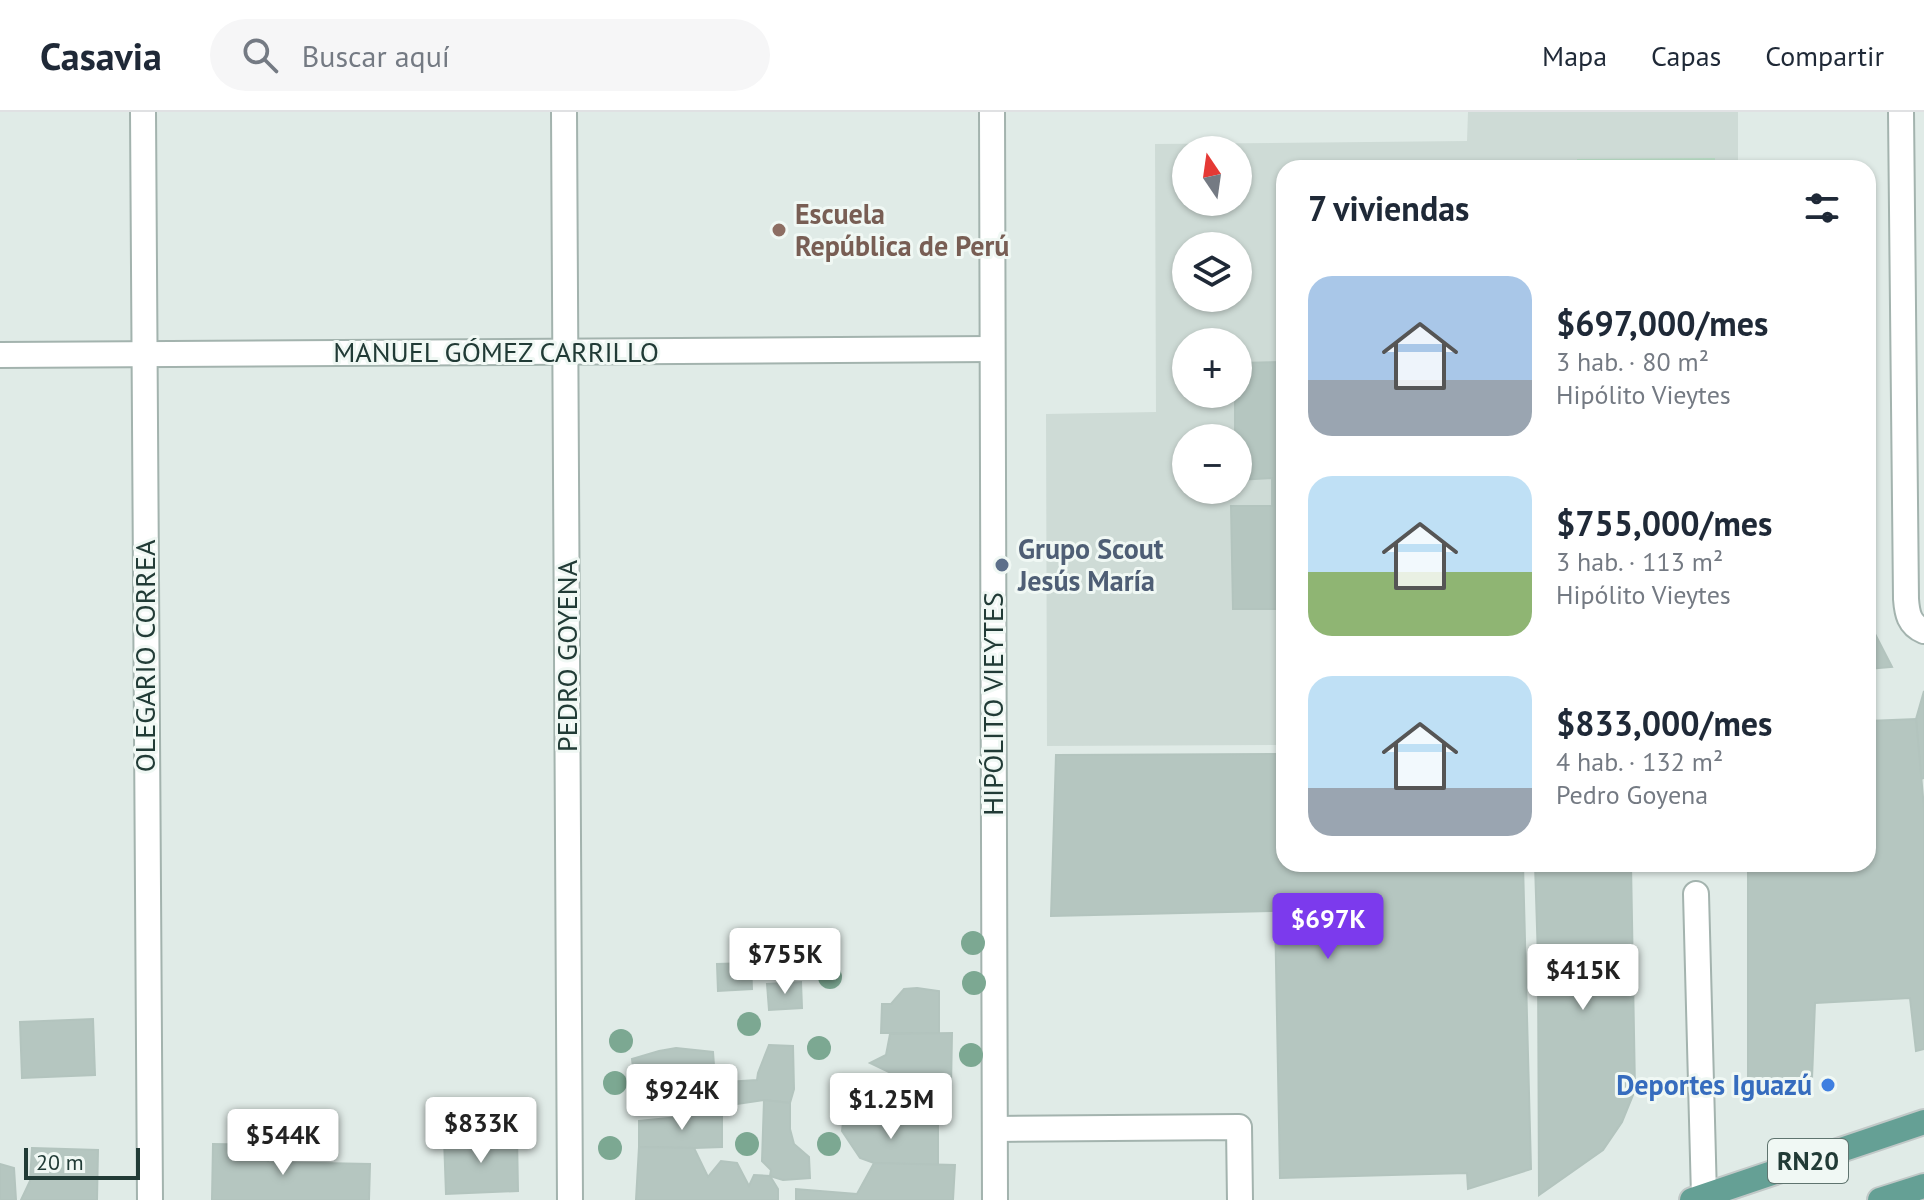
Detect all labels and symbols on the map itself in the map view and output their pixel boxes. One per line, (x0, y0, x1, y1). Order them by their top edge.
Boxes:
north arrow (1172, 136, 1252, 216)
place label: Escuela República de Perú (795, 195, 1009, 264)
marker: Escuela República de Perú (770, 221, 788, 239)
street label: MANUEL GÓMEZ CARRILLO (333, 333, 659, 370)
place label: Grupo Scout Jesús María (1017, 530, 1164, 599)
street label: OLEGARIO CORREA (126, 539, 163, 772)
marker: Grupo Scout Jesús María (993, 556, 1011, 574)
street label: PEDRO GOYENA (548, 559, 585, 752)
street label: HIPÓLITO VIEYTES (974, 592, 1011, 816)
pin: $697K (1272, 893, 1384, 961)
pin: $755K (729, 928, 841, 996)
pin: $415K (1527, 944, 1639, 1012)
pin: $924K (626, 1064, 738, 1132)
place label: Deportes Iguazú (1616, 1066, 1812, 1103)
pin: $1.25M (826, 1073, 956, 1141)
marker: Deportes Iguazú (1819, 1076, 1837, 1094)
pin: $833K (425, 1097, 537, 1165)
pin: $544K (227, 1109, 339, 1177)
road number: RN20 (1768, 1139, 1848, 1183)
scale bar (24, 1144, 140, 1180)

